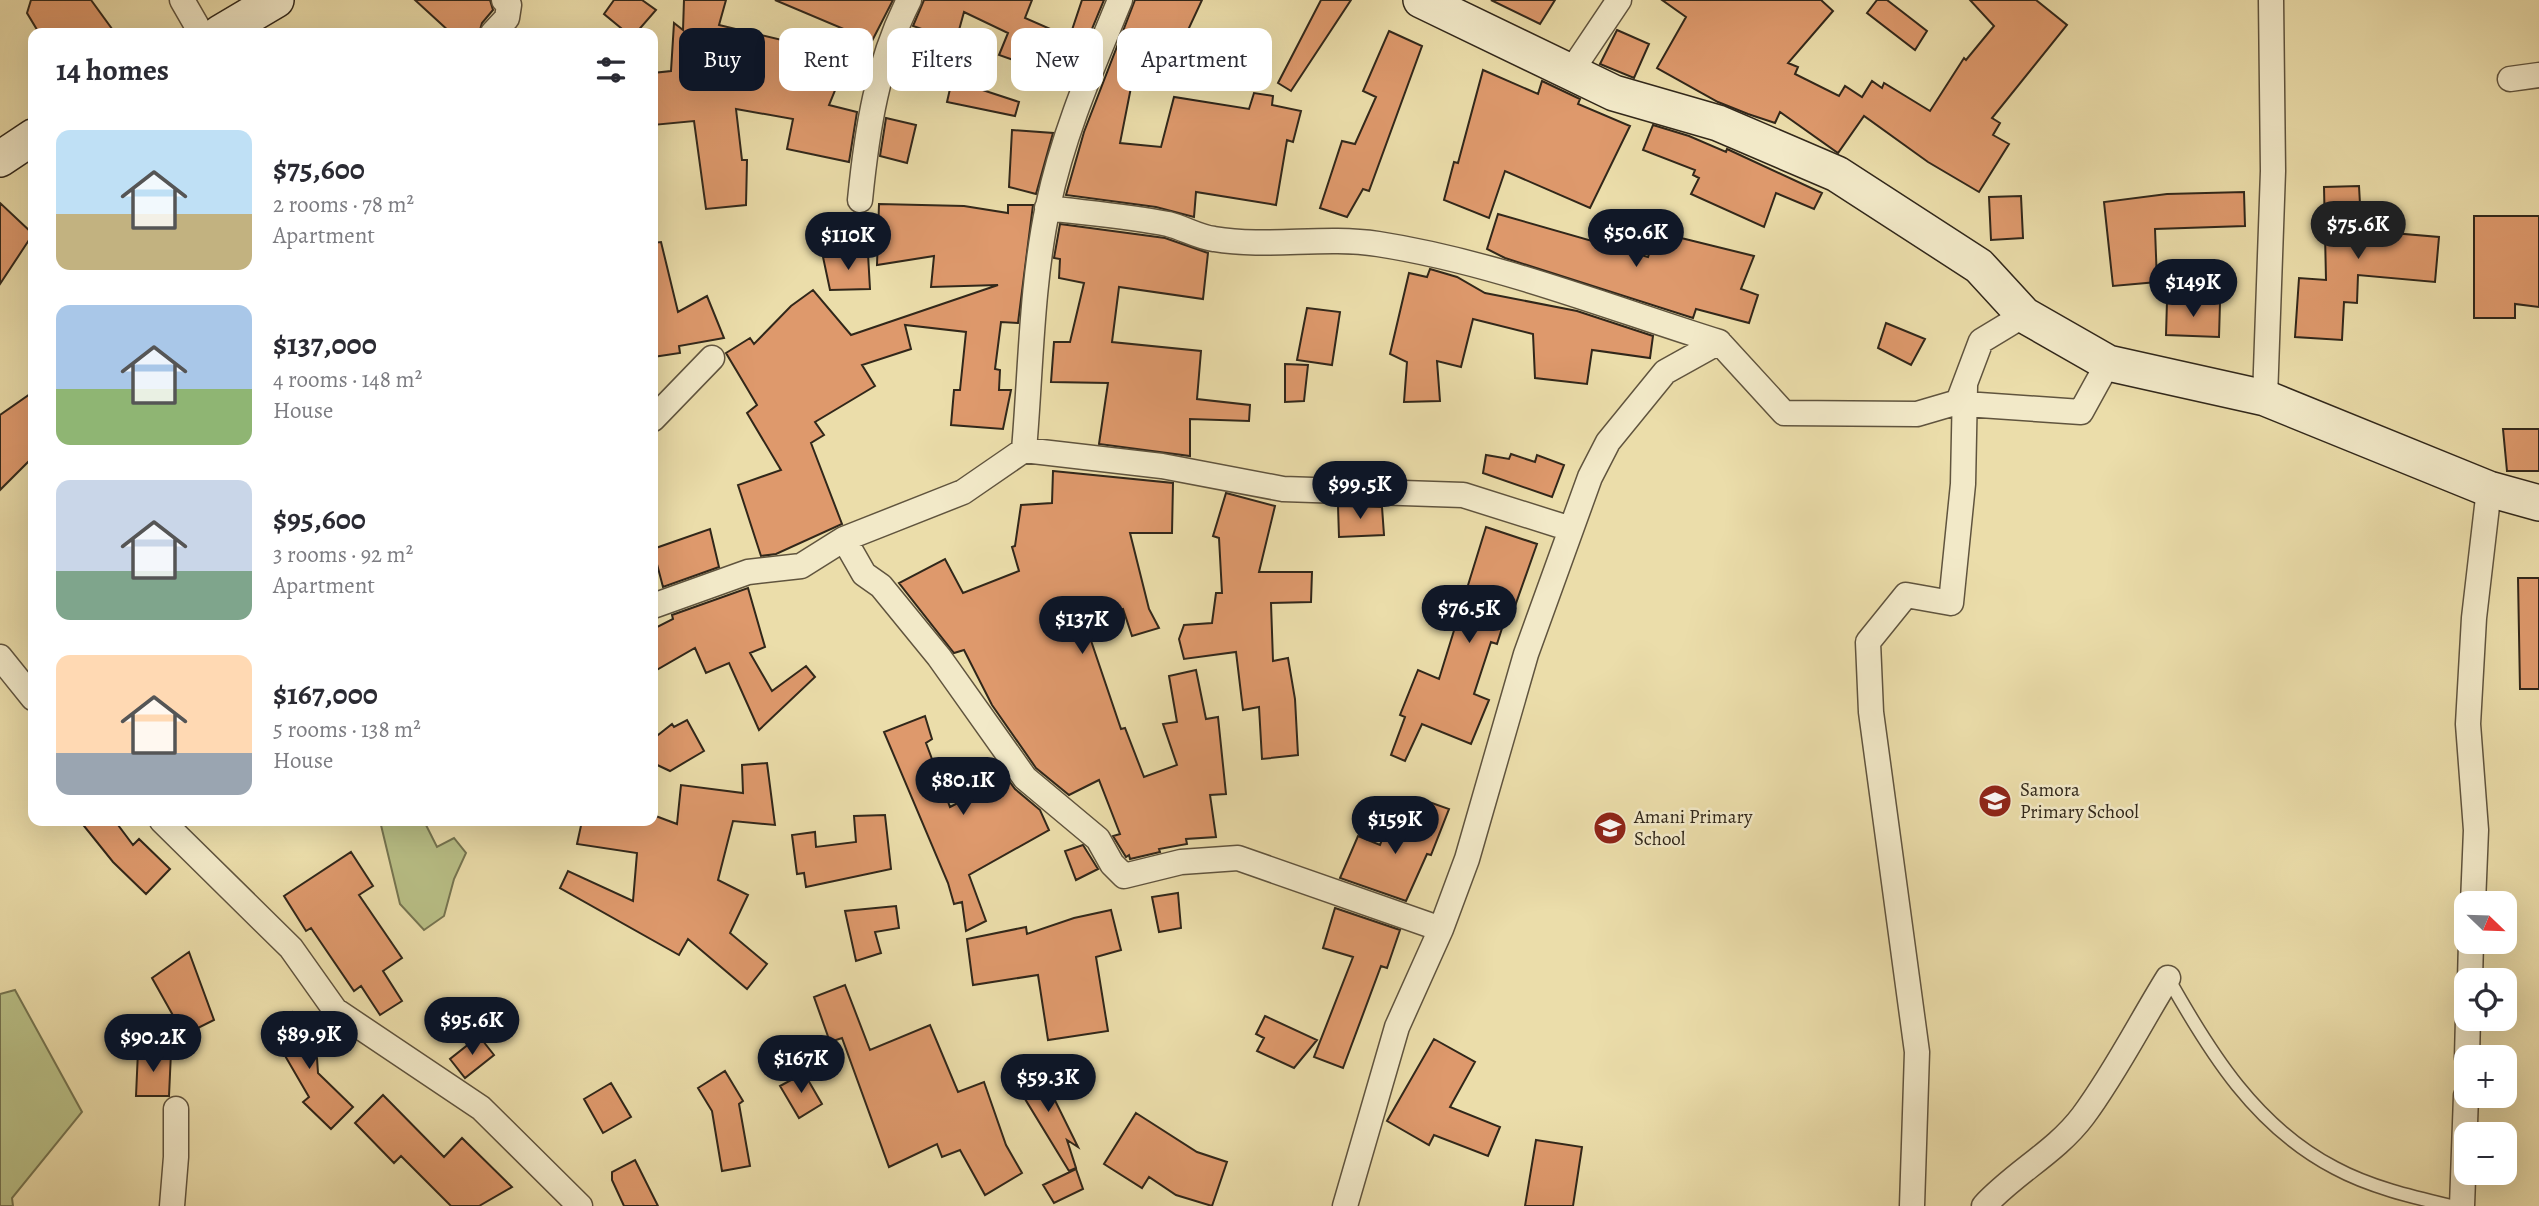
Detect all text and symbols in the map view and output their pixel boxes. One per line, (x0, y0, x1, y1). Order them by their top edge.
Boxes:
chip: Buy (679, 28, 765, 91)
chip: Rent (779, 28, 873, 91)
chip: Filters (887, 28, 997, 91)
chip: New (1011, 28, 1103, 91)
chip: Apartment (1117, 28, 1272, 91)
text: 14 homes (56, 50, 169, 90)
icon: filters (592, 51, 630, 89)
text: $75,600 (273, 149, 365, 189)
icon: home (112, 158, 196, 242)
text: 2 rooms · 78 m² (273, 189, 414, 220)
pin: $75.6K (2301, 202, 2415, 261)
text: $75.6K (2327, 208, 2389, 239)
pin: $50.6K (1579, 210, 1693, 269)
pin: $110K (799, 212, 897, 272)
text: $50.6K (1604, 216, 1668, 247)
text: $110K (821, 219, 875, 250)
text: Apartment (273, 220, 375, 251)
pin: $149K (2144, 260, 2242, 319)
text: $149K (2165, 266, 2221, 297)
text: $137,000 (273, 324, 377, 364)
icon: home (112, 333, 196, 417)
text: 4 rooms · 148 m² (273, 364, 422, 395)
text: House (273, 395, 333, 426)
pin: $99.5K (1303, 462, 1417, 521)
text: $99.5K (1328, 468, 1392, 499)
text: $95,600 (273, 499, 366, 539)
icon: home (112, 508, 196, 592)
text: 3 rooms · 92 m² (273, 539, 413, 570)
text: Apartment (273, 570, 375, 601)
pin: $76.5K (1412, 586, 1526, 645)
text: $76.5K (1438, 592, 1500, 623)
pin: $137K (1033, 596, 1131, 656)
text: $137K (1055, 603, 1109, 634)
text: $167,000 (273, 674, 378, 714)
icon: home (112, 683, 196, 767)
text: 5 rooms · 138 m² (273, 714, 421, 745)
text: House (273, 745, 333, 776)
pin: $80.1K (906, 758, 1020, 817)
text: $80.1K (932, 764, 995, 795)
place label: Samora Primary School (2020, 777, 2139, 825)
school or university icon: Samora Primary School (1976, 782, 2014, 820)
pin: $159K (1346, 796, 1444, 856)
text: $159K (1368, 803, 1422, 834)
place label: Amani Primary School (1633, 804, 1753, 852)
school or university icon: Amani Primary School (1591, 809, 1629, 847)
north arrow (2454, 891, 2516, 954)
map controls (2454, 891, 2517, 1185)
button: locate (2454, 968, 2517, 1031)
pin: $95.6K (415, 998, 529, 1057)
text: $95.6K (440, 1004, 504, 1035)
pin: $89.9K (252, 1012, 366, 1071)
pin: $90.2K (96, 1014, 210, 1074)
text: $89.9K (277, 1018, 341, 1049)
text: $90.2K (120, 1021, 186, 1052)
pin: $167K (752, 1036, 850, 1095)
text: $167K (774, 1042, 828, 1073)
button: + (2454, 1045, 2517, 1108)
pin: $59.3K (991, 1054, 1105, 1114)
text: $59.3K (1017, 1061, 1079, 1092)
button: − (2454, 1122, 2517, 1185)

